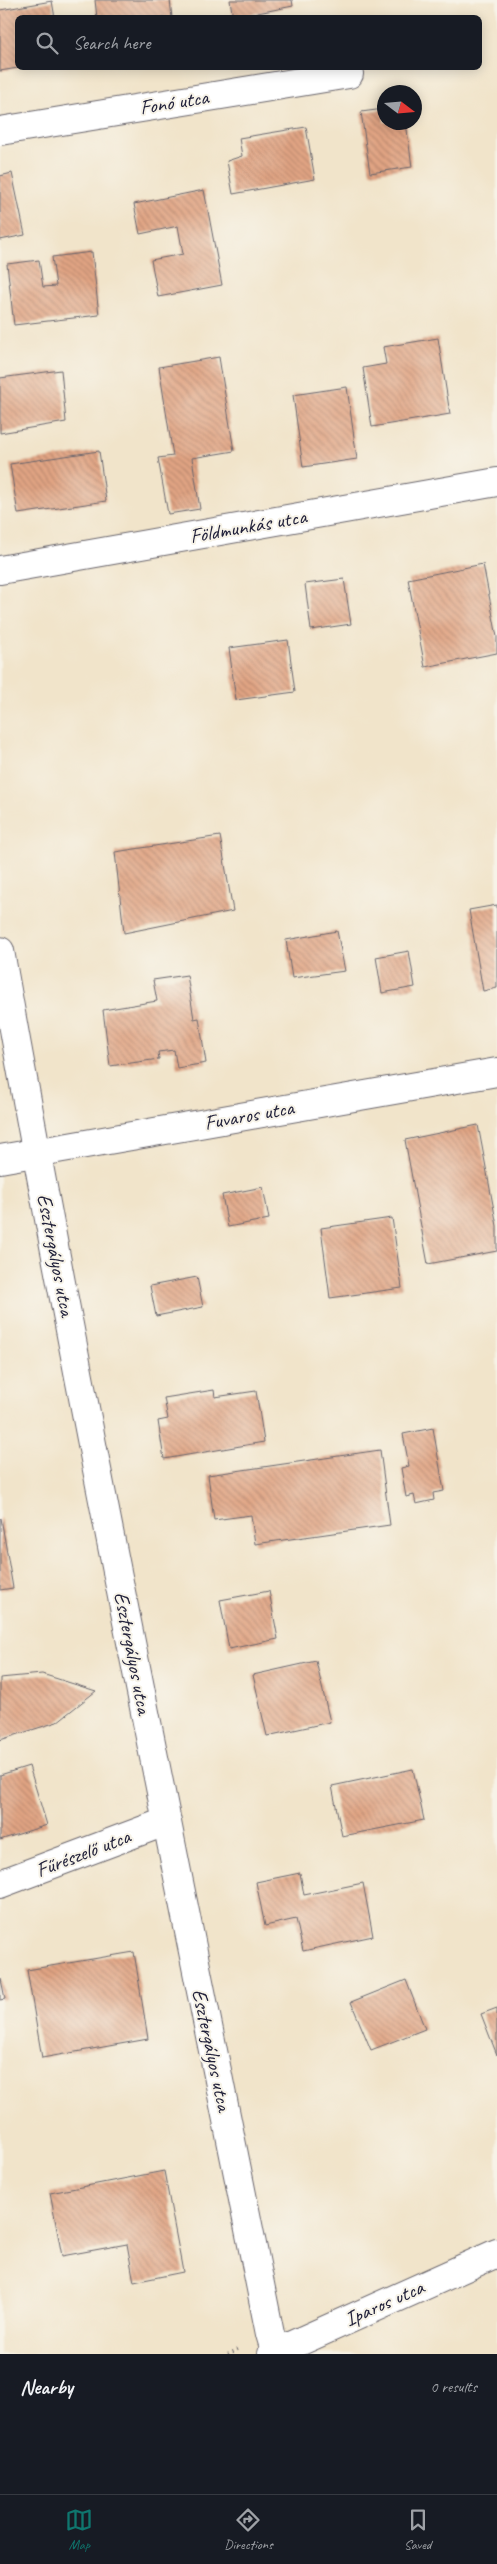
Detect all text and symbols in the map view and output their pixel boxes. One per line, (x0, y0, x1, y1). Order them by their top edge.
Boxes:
search box (15, 15, 482, 70)
icon: search (33, 29, 61, 57)
text: Search here (73, 31, 150, 55)
street label: Fonó utca (138, 84, 212, 120)
north arrow (377, 85, 422, 130)
street label: Földmunkás utca (188, 503, 310, 549)
street label: Fuvaros utca (202, 1094, 297, 1136)
street label: Esztergályos utca (31, 1192, 81, 1321)
street label: Esztergályos utca (108, 1590, 158, 1719)
street label: Fűrészelő utca (32, 1823, 135, 1883)
street label: Esztergályos utca (186, 1987, 238, 2116)
street label: Iparos utca (340, 2273, 429, 2332)
text: Nearby (20, 2374, 73, 2400)
text: 0 results (430, 2377, 477, 2397)
tab: Map (65, 2506, 93, 2553)
tab: Directions (224, 2506, 273, 2553)
tab: Saved (404, 2506, 432, 2553)

